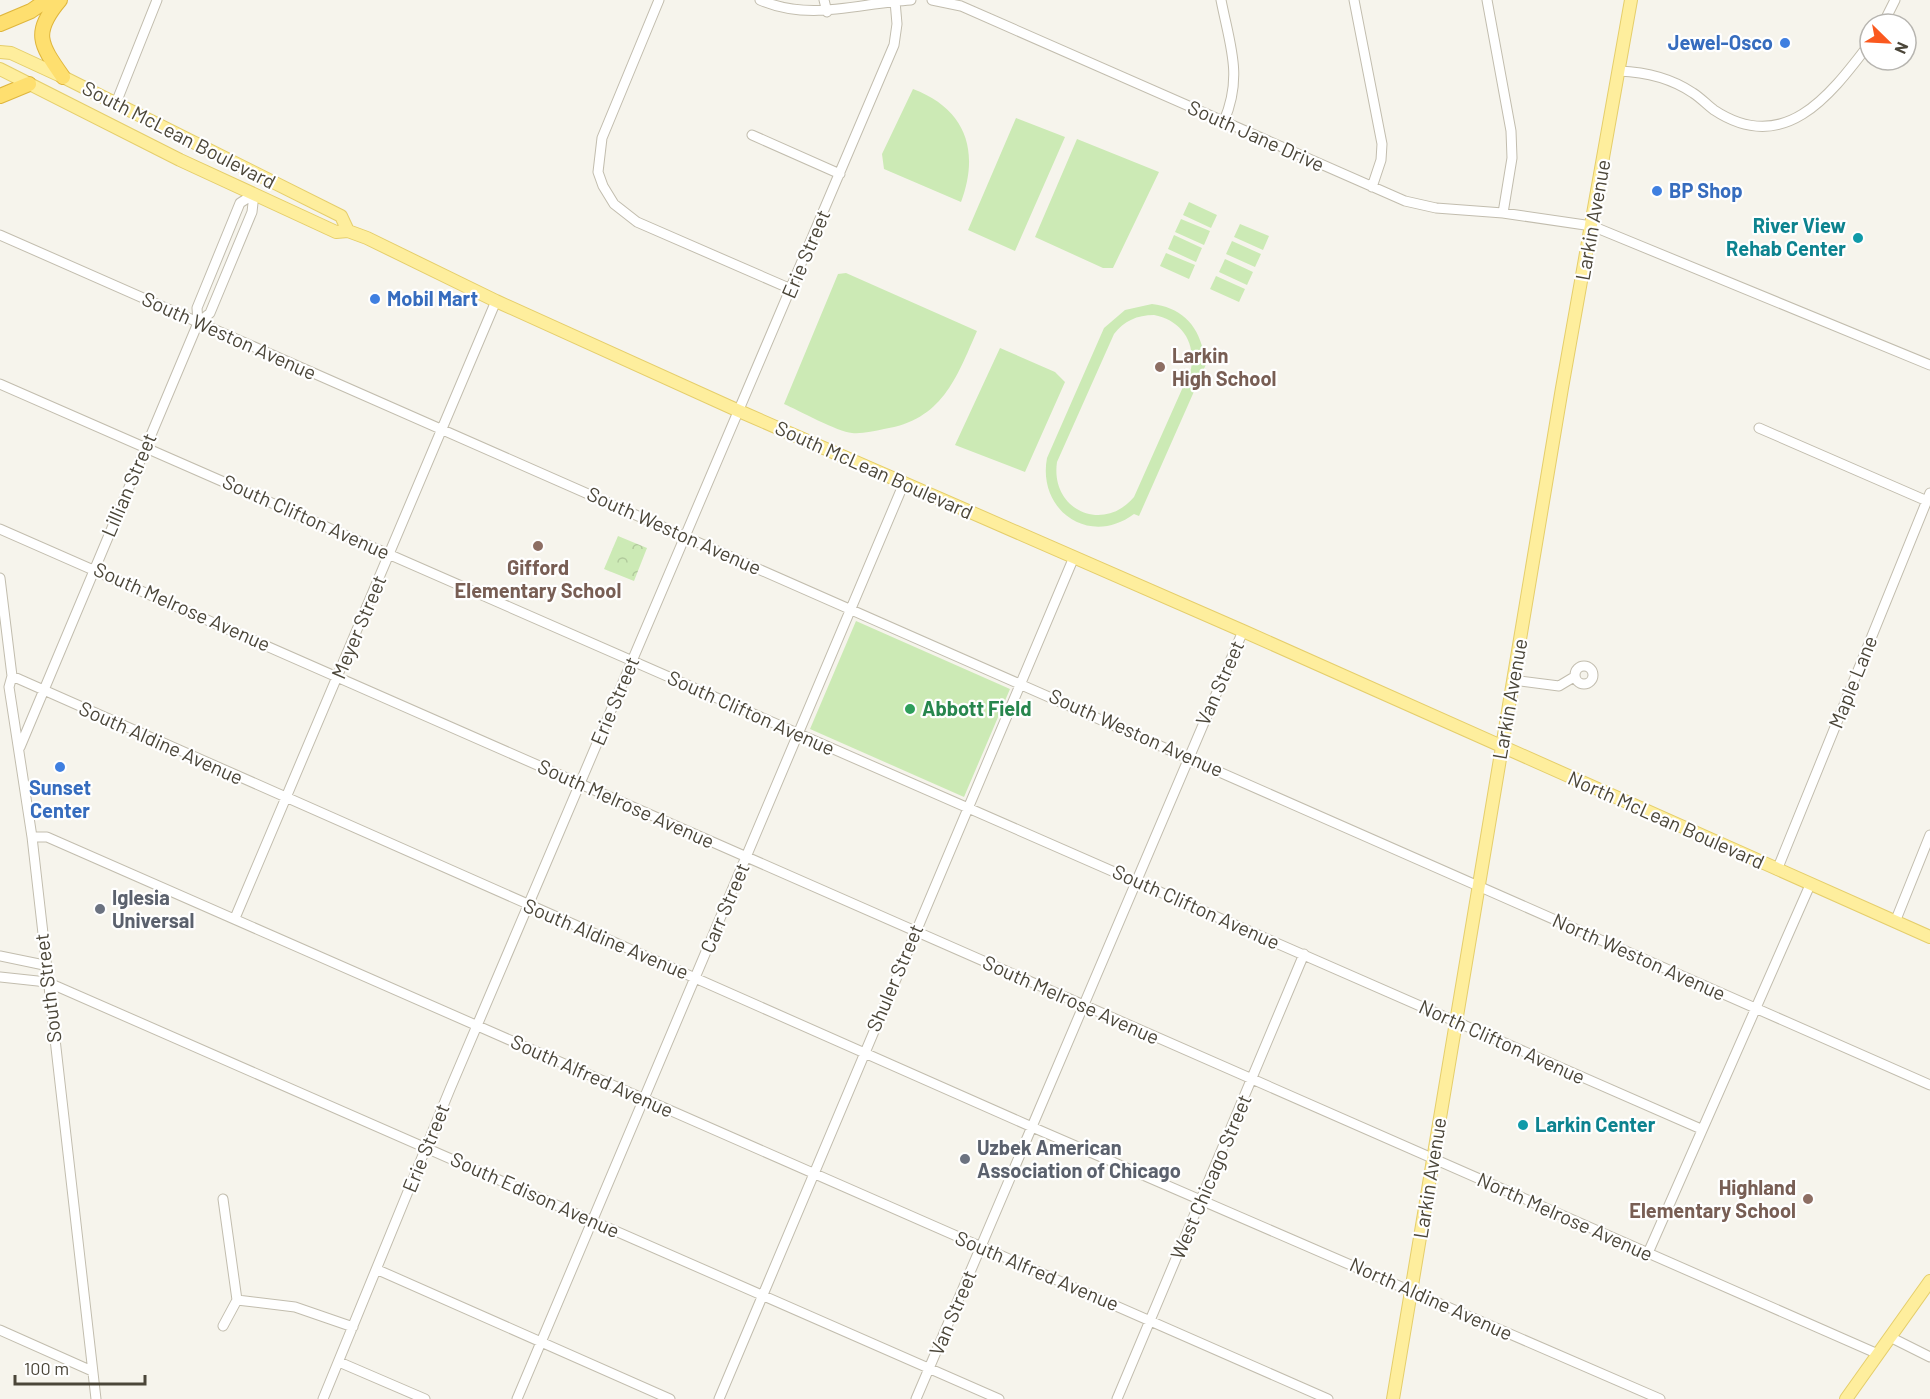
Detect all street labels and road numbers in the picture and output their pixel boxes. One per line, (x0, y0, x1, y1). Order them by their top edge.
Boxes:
street label: South McLean Boulevard (79, 75, 280, 193)
street label: South Jane Drive (1184, 94, 1328, 176)
street label: Larkin Avenue (1570, 158, 1614, 282)
street label: Erie Street (776, 206, 834, 301)
street label: South Weston Avenue (139, 286, 320, 384)
street label: South McLean Boulevard (772, 415, 977, 524)
street label: Lillian Street (95, 429, 161, 540)
street label: South Clifton Avenue (219, 468, 394, 564)
street label: South Weston Avenue (584, 481, 765, 579)
street label: South Melrose Avenue (90, 556, 274, 656)
street label: Meyer Street (326, 571, 391, 682)
street label: Maple Lane (1823, 632, 1881, 731)
street label: Van Street (1190, 636, 1248, 729)
street label: Larkin Avenue (1487, 637, 1531, 761)
street label: Erie Street (585, 653, 643, 748)
street label: South Clifton Avenue (664, 664, 839, 760)
street label: South Weston Avenue (1046, 683, 1227, 781)
street label: South Aldine Avenue (76, 695, 247, 789)
street label: South Melrose Avenue (534, 753, 718, 853)
street label: North McLean Boulevard (1564, 765, 1768, 873)
street label: South Clifton Avenue (1109, 858, 1284, 954)
street label: Carr Street (694, 859, 754, 956)
street label: South Aldine Avenue (520, 892, 693, 984)
street label: North Weston Avenue (1549, 907, 1730, 1005)
street label: Shuler Street (861, 920, 927, 1035)
street label: South Street (28, 932, 66, 1044)
street label: South Melrose Avenue (979, 949, 1163, 1049)
street label: North Clifton Avenue (1416, 994, 1589, 1088)
street label: South Alfred Avenue (507, 1028, 677, 1122)
street label: West Chicago Street (1164, 1091, 1256, 1263)
street label: Erie Street (396, 1100, 454, 1196)
street label: Larkin Avenue (1408, 1116, 1450, 1240)
street label: South Edison Avenue (447, 1146, 624, 1242)
street label: North Melrose Avenue (1474, 1167, 1657, 1266)
street label: South Alfred Avenue (952, 1225, 1123, 1315)
street label: North Aldine Avenue (1346, 1251, 1517, 1345)
street label: Van Street (923, 1266, 981, 1359)

